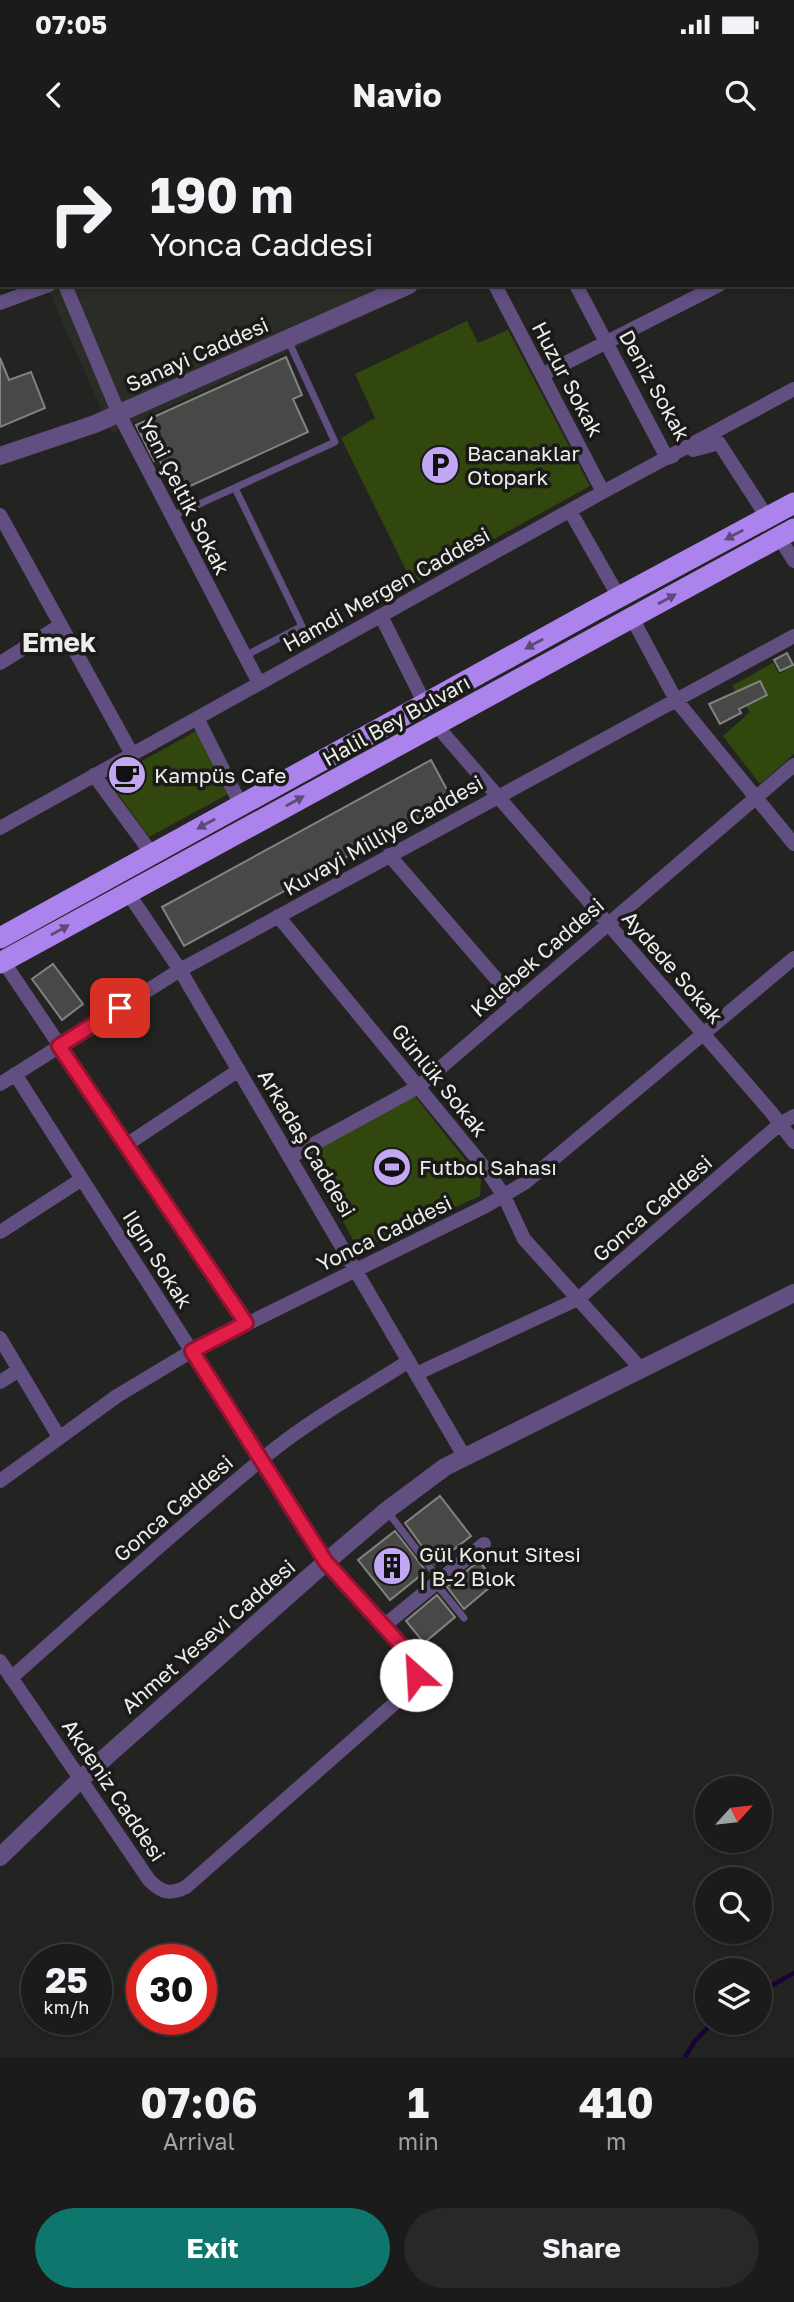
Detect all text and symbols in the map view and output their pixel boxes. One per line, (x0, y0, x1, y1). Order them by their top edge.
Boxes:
text: 07:05 (35, 9, 107, 40)
icon: back (35, 76, 73, 114)
text: Navio (352, 76, 442, 114)
icon: search (721, 76, 759, 114)
text: 190 m (150, 165, 293, 224)
icon: right (35, 168, 126, 259)
text: Yonca Caddesi (150, 225, 374, 263)
street label: Sanayi Caddesi (122, 311, 272, 397)
street label: Huzur Sokak (527, 317, 609, 441)
street label: Deniz Sokak (614, 325, 696, 445)
street label: Yeni Çeltik Sokak (134, 413, 236, 579)
place label: Bacanaklar Otopark (467, 440, 580, 490)
parking icon: Bacanaklar Otopark (419, 444, 461, 486)
street label: Hamdi Mergen Caddesi (278, 521, 494, 657)
one-way arrow (724, 529, 744, 541)
one-way arrow (658, 593, 677, 605)
district label: Emek (22, 625, 96, 658)
one-way arrow (524, 638, 544, 649)
street label: Halil Bey Bulvarı (318, 669, 474, 771)
cafe icon: Kampüs Cafe (106, 754, 148, 796)
place label: Kampüs Cafe (154, 762, 287, 788)
street label: Kuvayi Milliye Caddesi (279, 769, 487, 901)
one-way arrow (286, 795, 305, 807)
one-way arrow (196, 819, 216, 830)
street label: Kelebek Caddesi (465, 892, 609, 1022)
street label: Aydede Sokak (617, 905, 729, 1029)
one-way arrow (50, 924, 70, 936)
pin (90, 978, 150, 1038)
icon: arrive (101, 989, 139, 1027)
street label: Günlük Sokak (386, 1018, 494, 1142)
street label: Arkadaş Caddesi (253, 1064, 361, 1222)
sports icon: Futbol Sahası (371, 1146, 413, 1188)
street label: Gonca Caddesi (587, 1149, 717, 1267)
place label: Futbol Sahası (419, 1154, 557, 1180)
street label: Yonca Caddesi (312, 1189, 456, 1277)
street label: Ilgın Sokak (117, 1205, 199, 1313)
street label: Gonca Caddesi (108, 1449, 238, 1567)
place label: Gül Konut Sitesi | B-2 Blok (419, 1541, 581, 1591)
building icon: Gül Konut Sitesi | B-2 Blok (371, 1545, 413, 1587)
street label: Ahmet Yesevi Caddesi (116, 1553, 300, 1719)
position arrow (379, 1638, 453, 1712)
street label: Akdeniz Caddesi (57, 1714, 171, 1866)
north arrow (695, 1776, 772, 1853)
map controls (695, 1776, 772, 2035)
button: search (695, 1867, 772, 1944)
speed limit sign: 30 (126, 1944, 217, 2035)
button: layers (695, 1958, 772, 2035)
text: 25 (45, 1959, 88, 2001)
text: km/h (44, 1996, 89, 2018)
text: 07:06 (140, 2077, 258, 2127)
text: 1 (407, 2077, 429, 2127)
text: 410 (579, 2077, 654, 2127)
text: Arrival (163, 2127, 235, 2155)
text: min (398, 2127, 439, 2155)
text: m (606, 2127, 626, 2155)
button: Exit (35, 2208, 390, 2288)
button: Share (404, 2208, 759, 2288)

